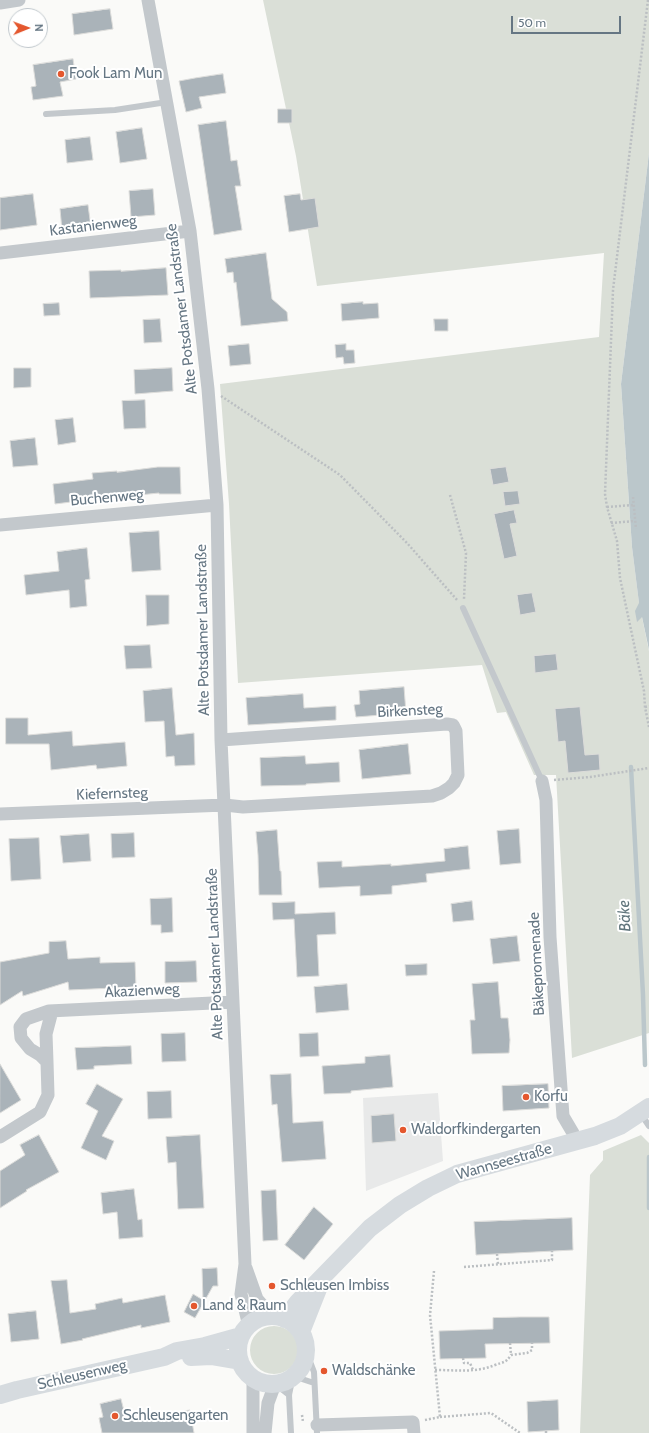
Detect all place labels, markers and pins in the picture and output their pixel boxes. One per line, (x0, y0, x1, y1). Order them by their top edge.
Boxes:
place label: Fook Lam Mun (69, 65, 162, 83)
marker: Fook Lam Mun (56, 69, 66, 79)
place label: Korfu (534, 1088, 568, 1106)
marker: Korfu (521, 1092, 531, 1102)
place label: Waldorfkindergarten (411, 1121, 541, 1139)
marker: Waldorfkindergarten (398, 1125, 408, 1135)
place label: Schleusen Imbiss (280, 1277, 389, 1295)
marker: Schleusen Imbiss (267, 1281, 277, 1291)
place label: Land & Raum (202, 1297, 287, 1315)
marker: Land & Raum (189, 1301, 199, 1311)
place label: Waldschänke (332, 1362, 415, 1380)
marker: Waldschänke (319, 1366, 329, 1376)
place label: Schleusengarten (123, 1407, 228, 1425)
marker: Schleusengarten (110, 1411, 120, 1421)

